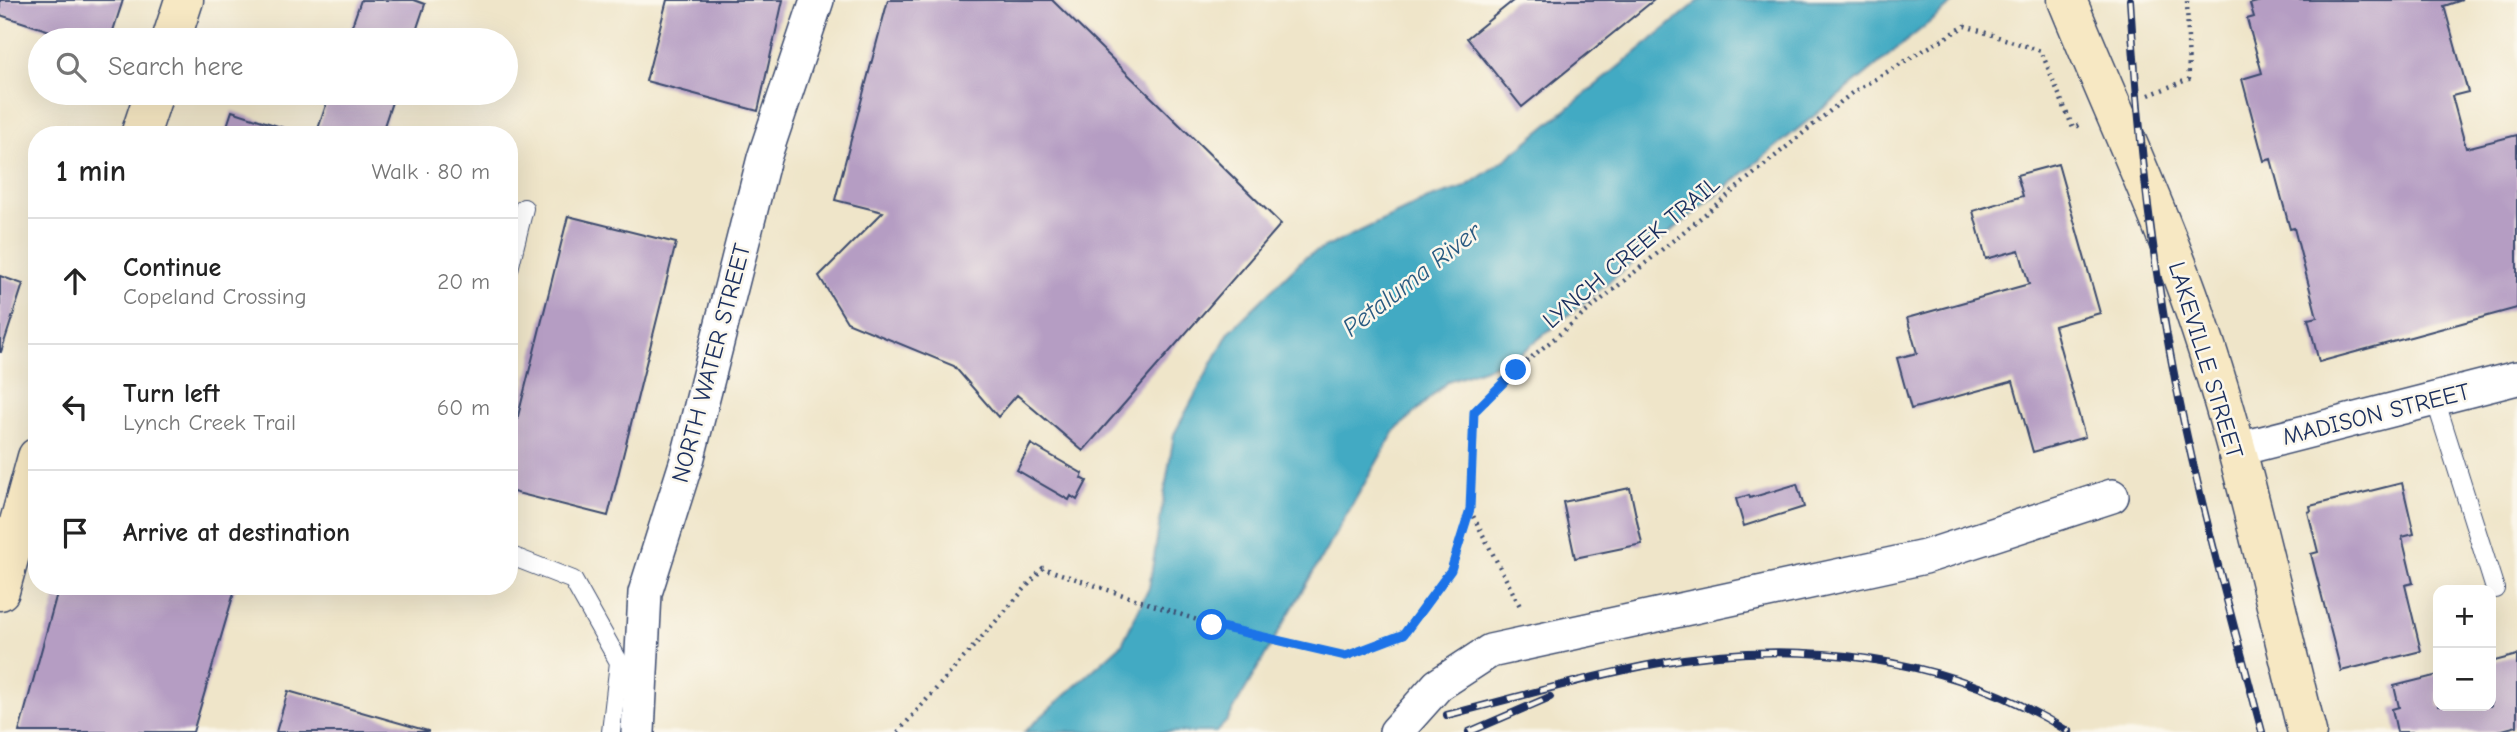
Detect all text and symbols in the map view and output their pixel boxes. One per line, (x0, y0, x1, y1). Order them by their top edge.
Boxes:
search box (28, 28, 518, 105)
icon: search (52, 48, 90, 86)
text: Search here (108, 52, 243, 82)
text: 1 min (56, 154, 126, 189)
text: Walk · 80 m (372, 158, 490, 185)
street label: LYNCH CREEK TRAIL (1537, 170, 1725, 334)
water label: Petaluma River (1337, 216, 1488, 343)
street label: NORTH WATER STREET (666, 240, 756, 485)
text: Continue (123, 253, 221, 283)
street label: LAKEVILLE STREET (2163, 258, 2249, 462)
icon: ahead (56, 262, 94, 300)
text: 20 m (437, 268, 490, 295)
text: Copeland Crossing (123, 283, 307, 310)
route end (1500, 354, 1531, 385)
street label: MADISON STREET (2280, 377, 2473, 451)
text: Turn left (123, 379, 220, 409)
icon: left (56, 388, 94, 426)
text: 60 m (437, 394, 490, 421)
text: Lynch Creek Trail (123, 409, 296, 436)
icon: arrive (56, 514, 94, 552)
text: Arrive at destination (123, 518, 350, 548)
map controls (2433, 585, 2496, 711)
button: + (2433, 585, 2496, 648)
route start (1196, 609, 1227, 640)
button: − (2433, 648, 2496, 711)

